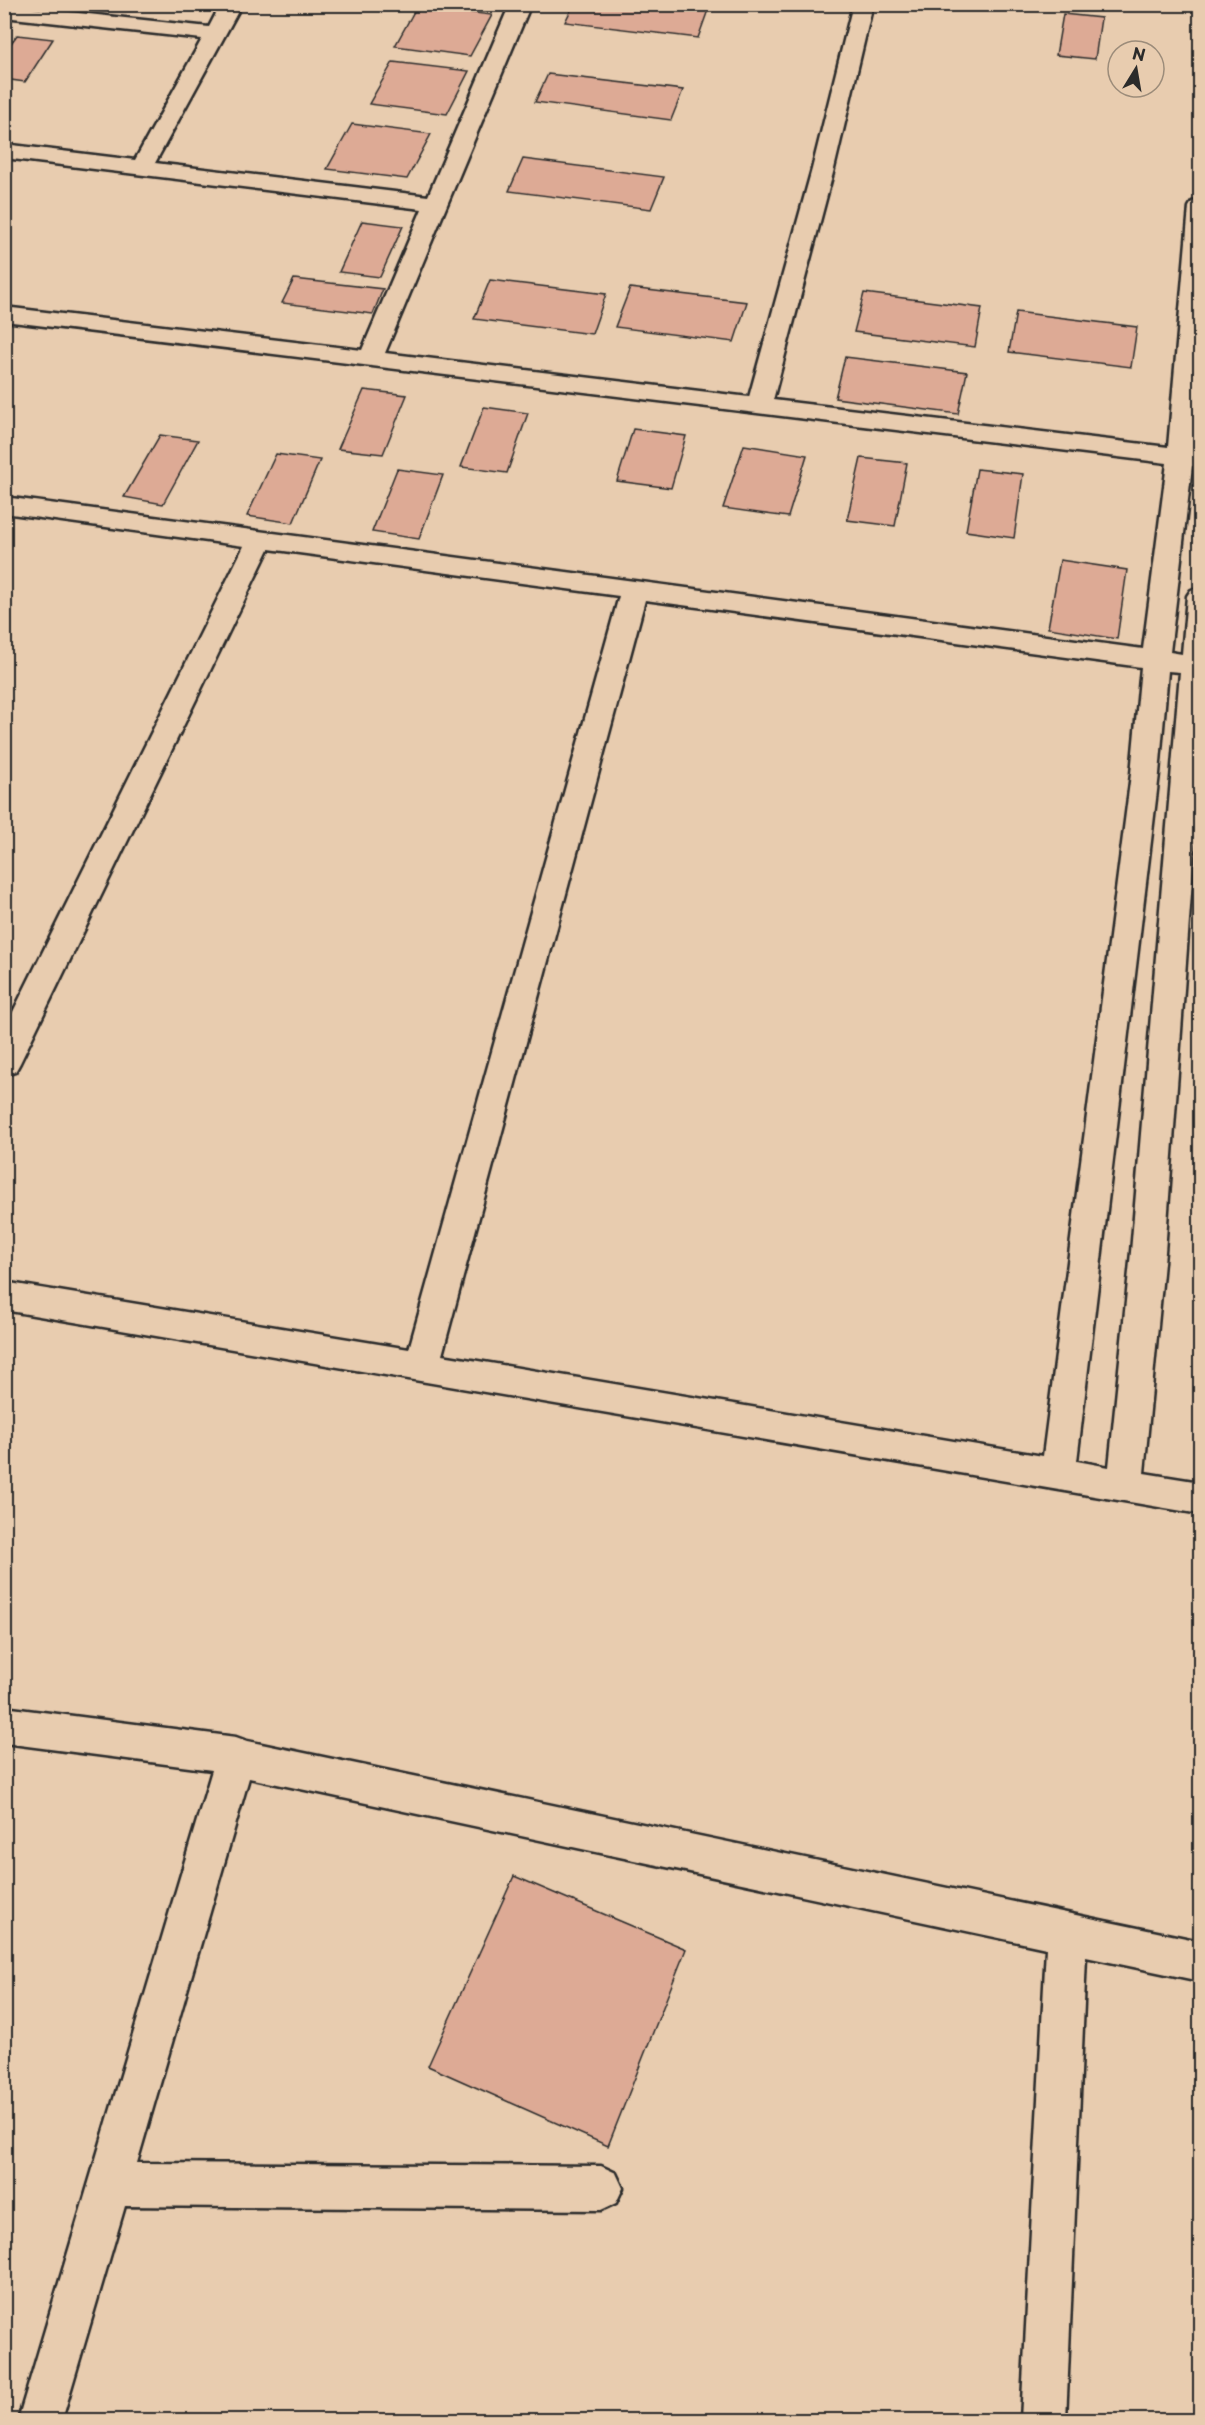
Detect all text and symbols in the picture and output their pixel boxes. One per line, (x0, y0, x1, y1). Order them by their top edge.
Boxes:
north arrow (1106, 39, 1166, 99)
text: N (1131, 40, 1148, 66)

